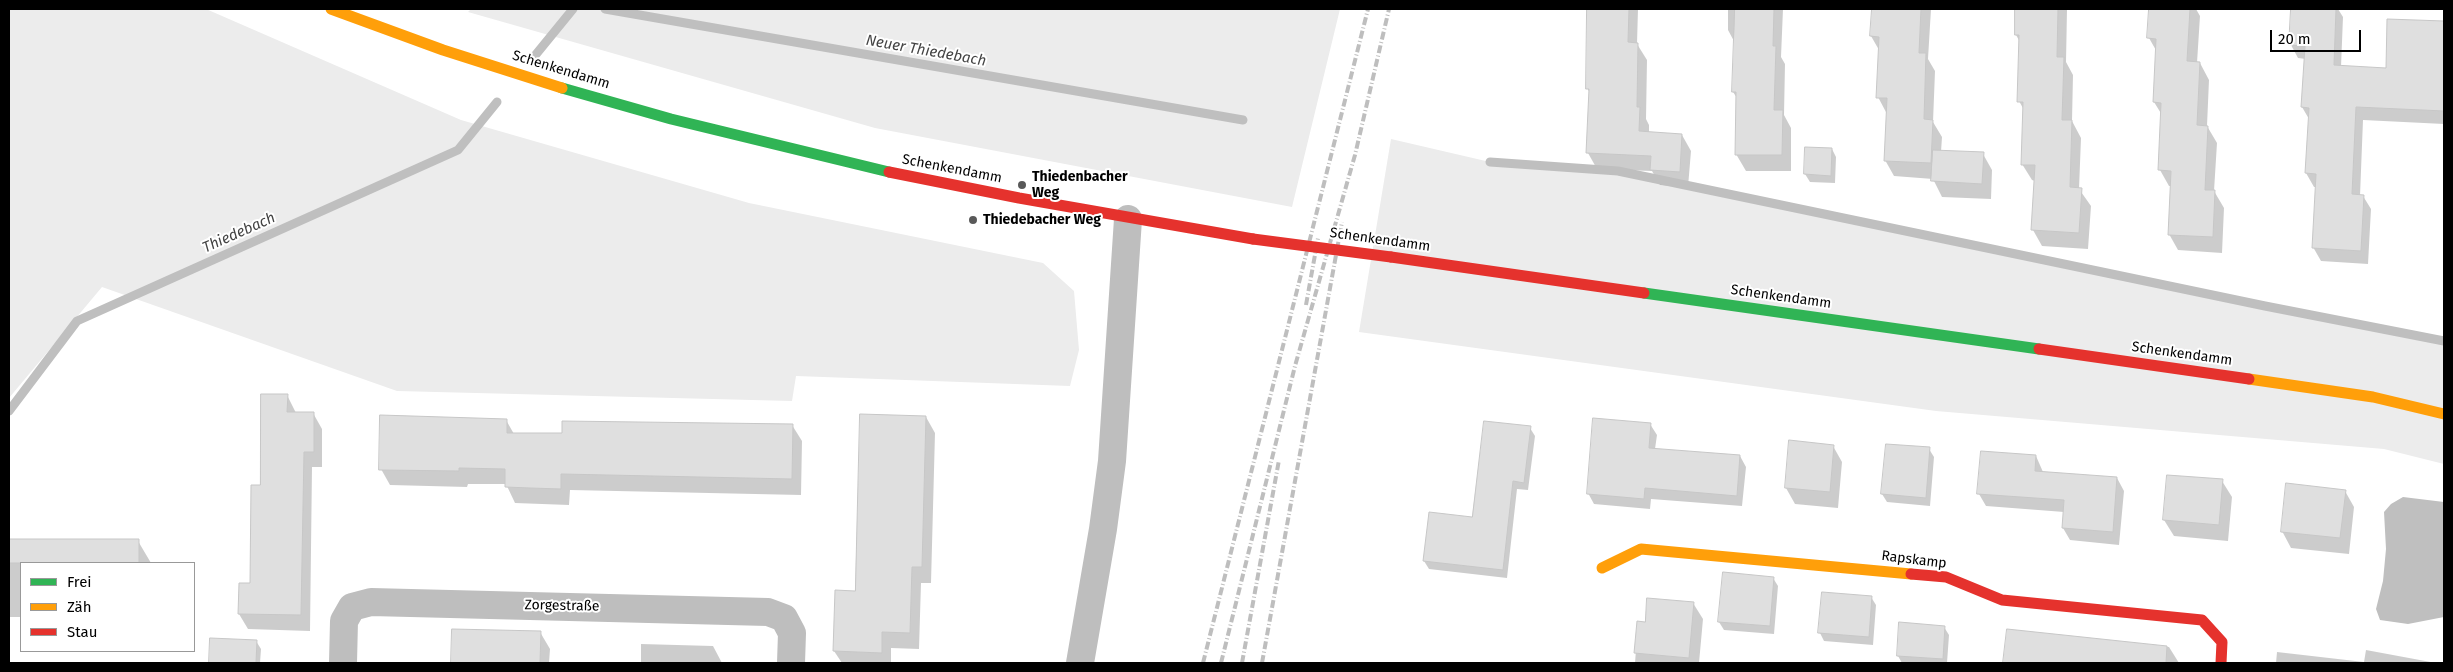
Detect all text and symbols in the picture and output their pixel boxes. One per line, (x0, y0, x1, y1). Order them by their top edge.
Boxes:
scale bar (2273, 20, 2364, 52)
text: 20 m (2278, 30, 2311, 48)
water label: Neuer Thiedebach (864, 32, 988, 70)
street label: Schenkendamm (510, 47, 612, 93)
street label: Schenkendamm (901, 151, 1003, 187)
place label: Thiedenbacher Weg (1032, 169, 1128, 202)
marker: Thiedenbacher Weg (1016, 179, 1028, 191)
water label: Thiedebach (200, 209, 278, 257)
place label: Thiedebacher Weg (983, 212, 1101, 228)
marker: Thiedebacher Weg (967, 214, 979, 226)
street label: Schenkendamm (1329, 225, 1431, 255)
street label: Schenkendamm (1730, 282, 1832, 312)
street label: Schenkendamm (2131, 339, 2233, 369)
street label: Rapskamp (1880, 548, 1948, 572)
legend (20, 562, 195, 652)
text: Frei (67, 573, 92, 591)
street label: Zorgestraße (524, 597, 600, 615)
text: Zäh (67, 598, 92, 616)
text: Stau (67, 623, 97, 641)

